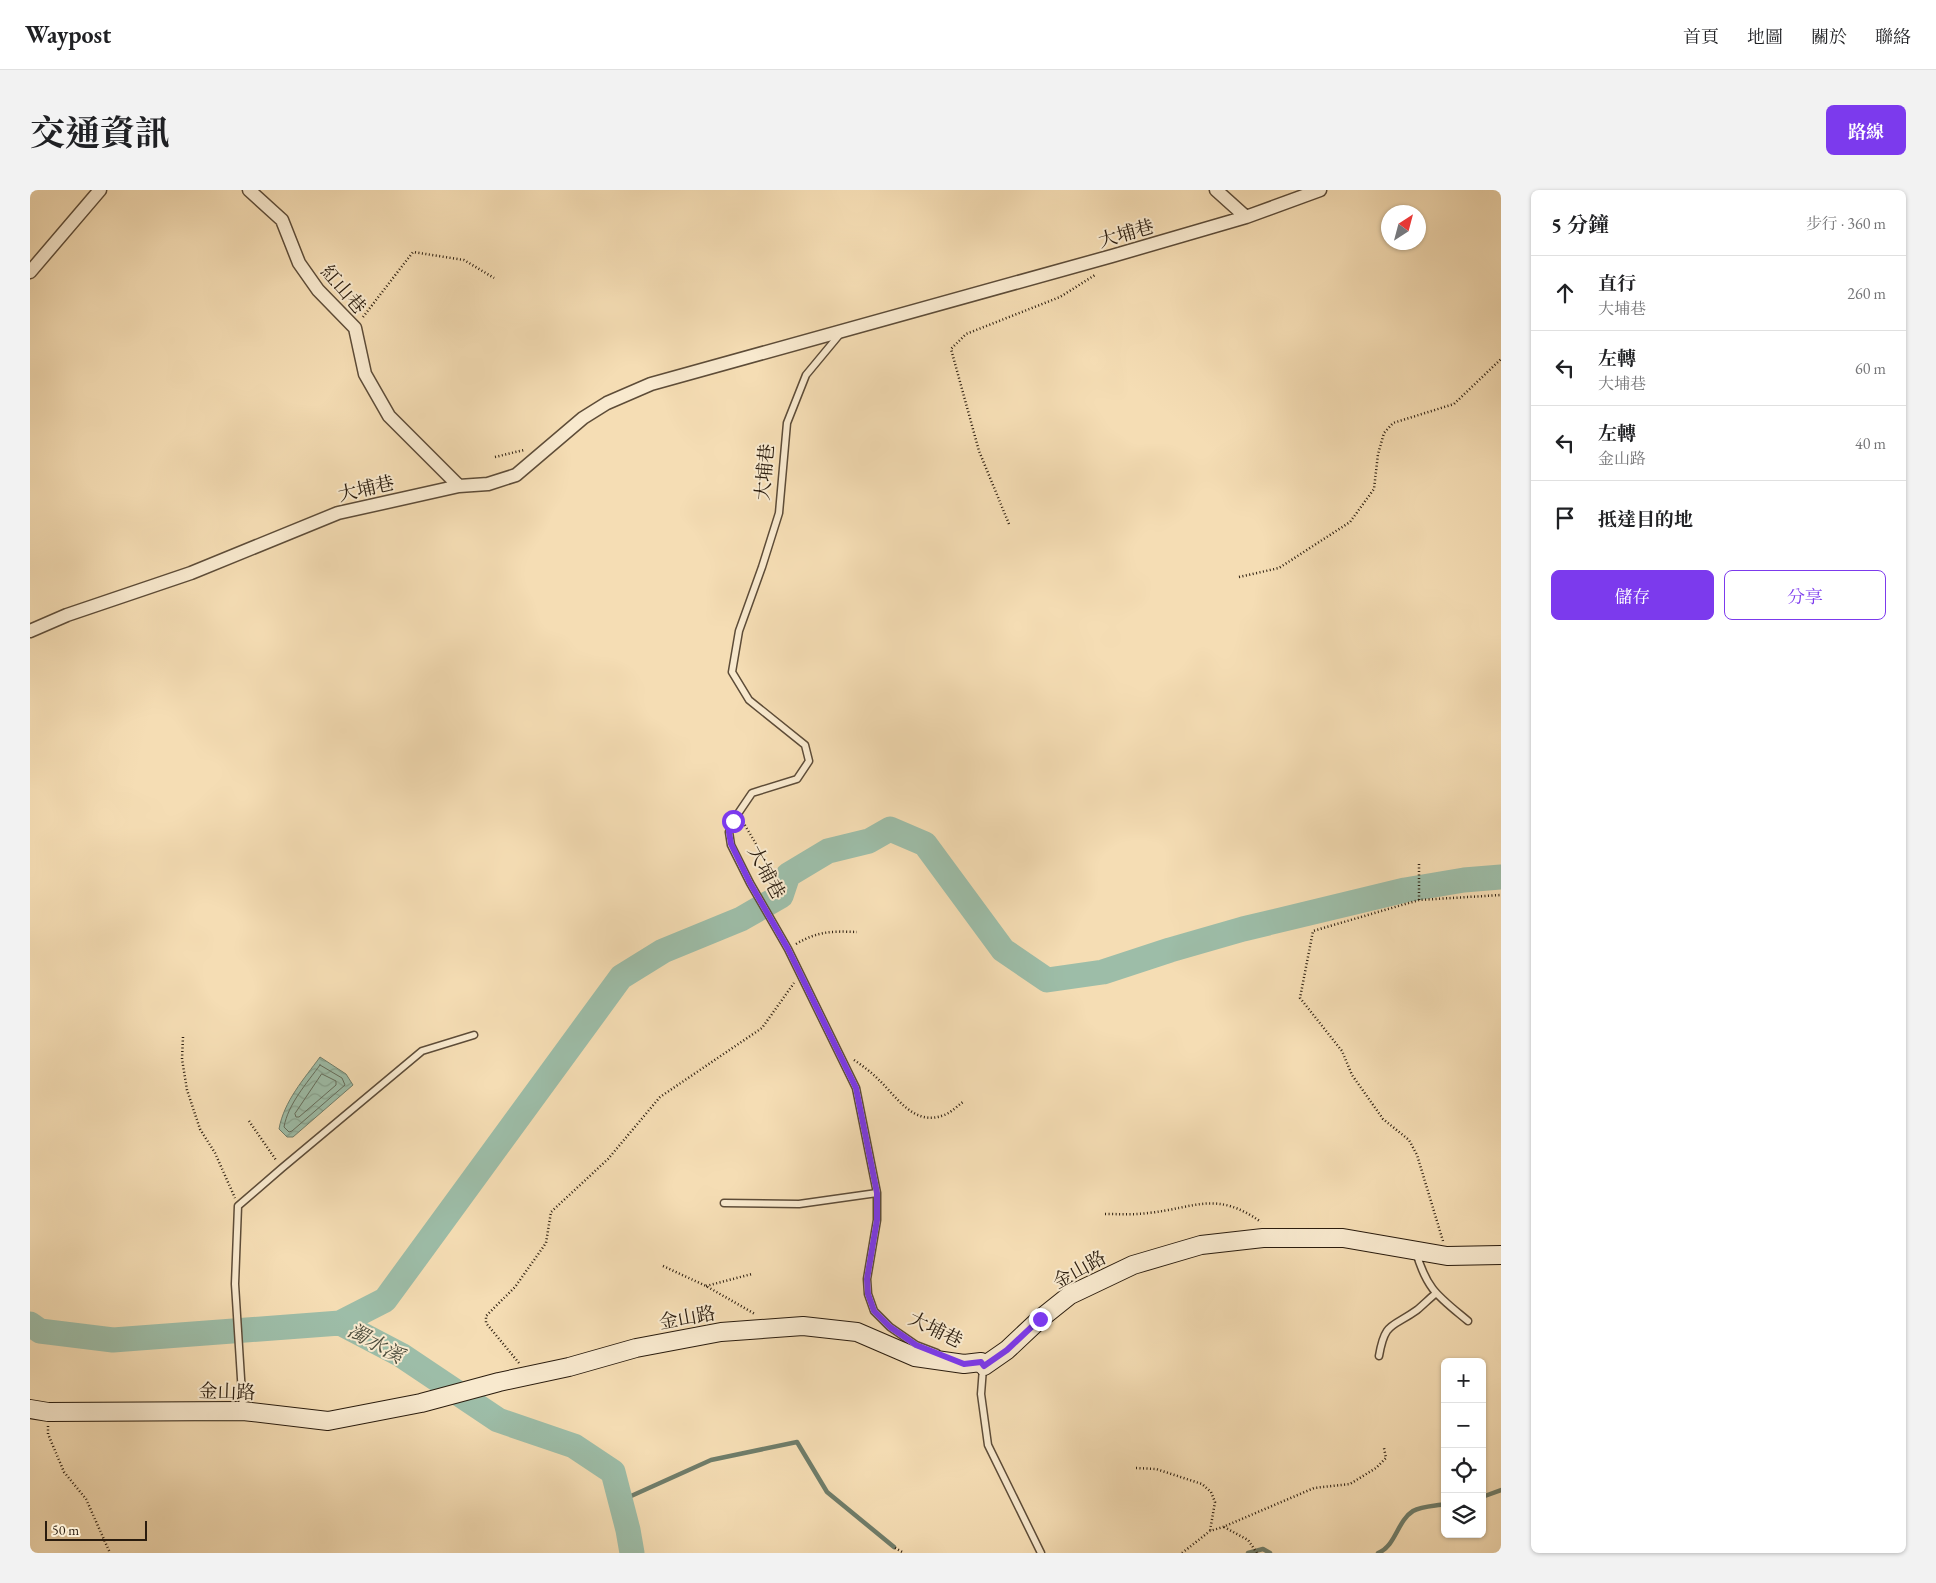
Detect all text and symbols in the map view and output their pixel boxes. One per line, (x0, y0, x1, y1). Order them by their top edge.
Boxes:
text: Waypost (25, 19, 111, 50)
text: 首頁 (1683, 25, 1719, 48)
text: 地圖 (1747, 25, 1783, 48)
text: 關於 (1811, 25, 1847, 48)
text: 聯絡 (1875, 25, 1911, 48)
button: 路線 (1826, 105, 1906, 155)
text: 交通資訊 (30, 110, 170, 155)
north arrow (1381, 205, 1426, 250)
text: 5 分鐘 (1551, 211, 1609, 238)
text: 步行 · 360 m (1806, 213, 1886, 234)
street label: 大埔巷 (1095, 214, 1157, 253)
street label: 紅山巷 (315, 260, 372, 319)
text: 直行 (1598, 271, 1636, 296)
icon: ahead (1551, 279, 1579, 307)
text: 260 m (1847, 283, 1886, 304)
text: 大埔巷 (1598, 298, 1646, 319)
text: 左轉 (1598, 346, 1636, 371)
icon: left (1551, 354, 1579, 382)
text: 60 m (1855, 358, 1886, 379)
text: 大埔巷 (1598, 373, 1646, 394)
text: 左轉 (1598, 421, 1636, 446)
icon: left (1551, 429, 1579, 457)
text: 40 m (1855, 433, 1886, 454)
street label: 大埔巷 (750, 443, 779, 502)
text: 金山路 (1598, 448, 1646, 469)
street label: 大埔巷 (336, 470, 397, 507)
icon: arrive (1551, 504, 1579, 532)
text: 抵達目的地 (1598, 507, 1693, 532)
button: 儲存 (1551, 570, 1714, 620)
button: 分享 (1724, 570, 1886, 620)
route start (722, 810, 745, 833)
street label: 大埔巷 (742, 841, 791, 903)
street label: 金山路 (1048, 1245, 1110, 1294)
street label: 金山路 (657, 1300, 717, 1335)
street label: 大埔巷 (905, 1306, 967, 1353)
route end (1029, 1308, 1052, 1331)
water label: 濁水溪 (343, 1317, 410, 1370)
map controls (1441, 1358, 1486, 1538)
button: + (1441, 1358, 1486, 1403)
street label: 金山路 (198, 1378, 256, 1405)
button: − (1441, 1403, 1486, 1448)
button: locate (1441, 1448, 1486, 1493)
button: layers (1441, 1493, 1486, 1538)
scale bar (45, 1518, 148, 1541)
text: 50 m (52, 1521, 79, 1539)

